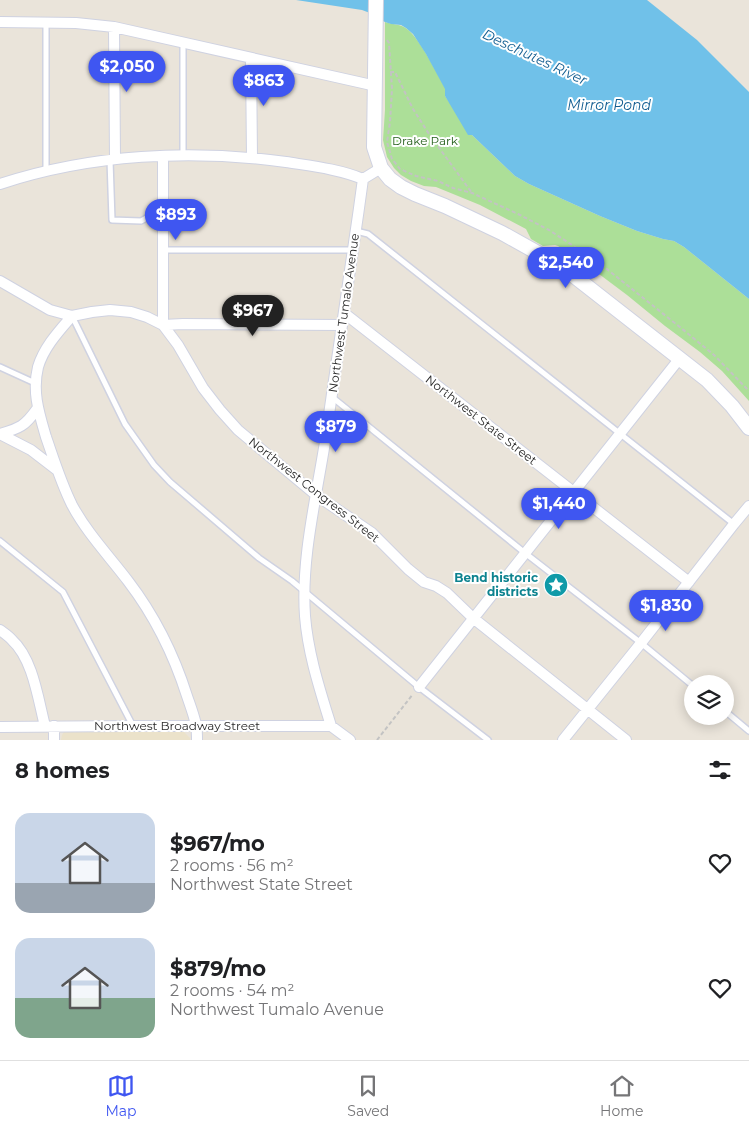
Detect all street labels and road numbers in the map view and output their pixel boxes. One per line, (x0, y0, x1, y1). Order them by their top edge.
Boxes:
street label: Northwest Tumalo Avenue (325, 232, 362, 393)
street label: Northwest State Street (423, 372, 540, 468)
street label: Northwest Congress Street (246, 434, 383, 545)
street label: Northwest Broadway Street (94, 718, 260, 733)

